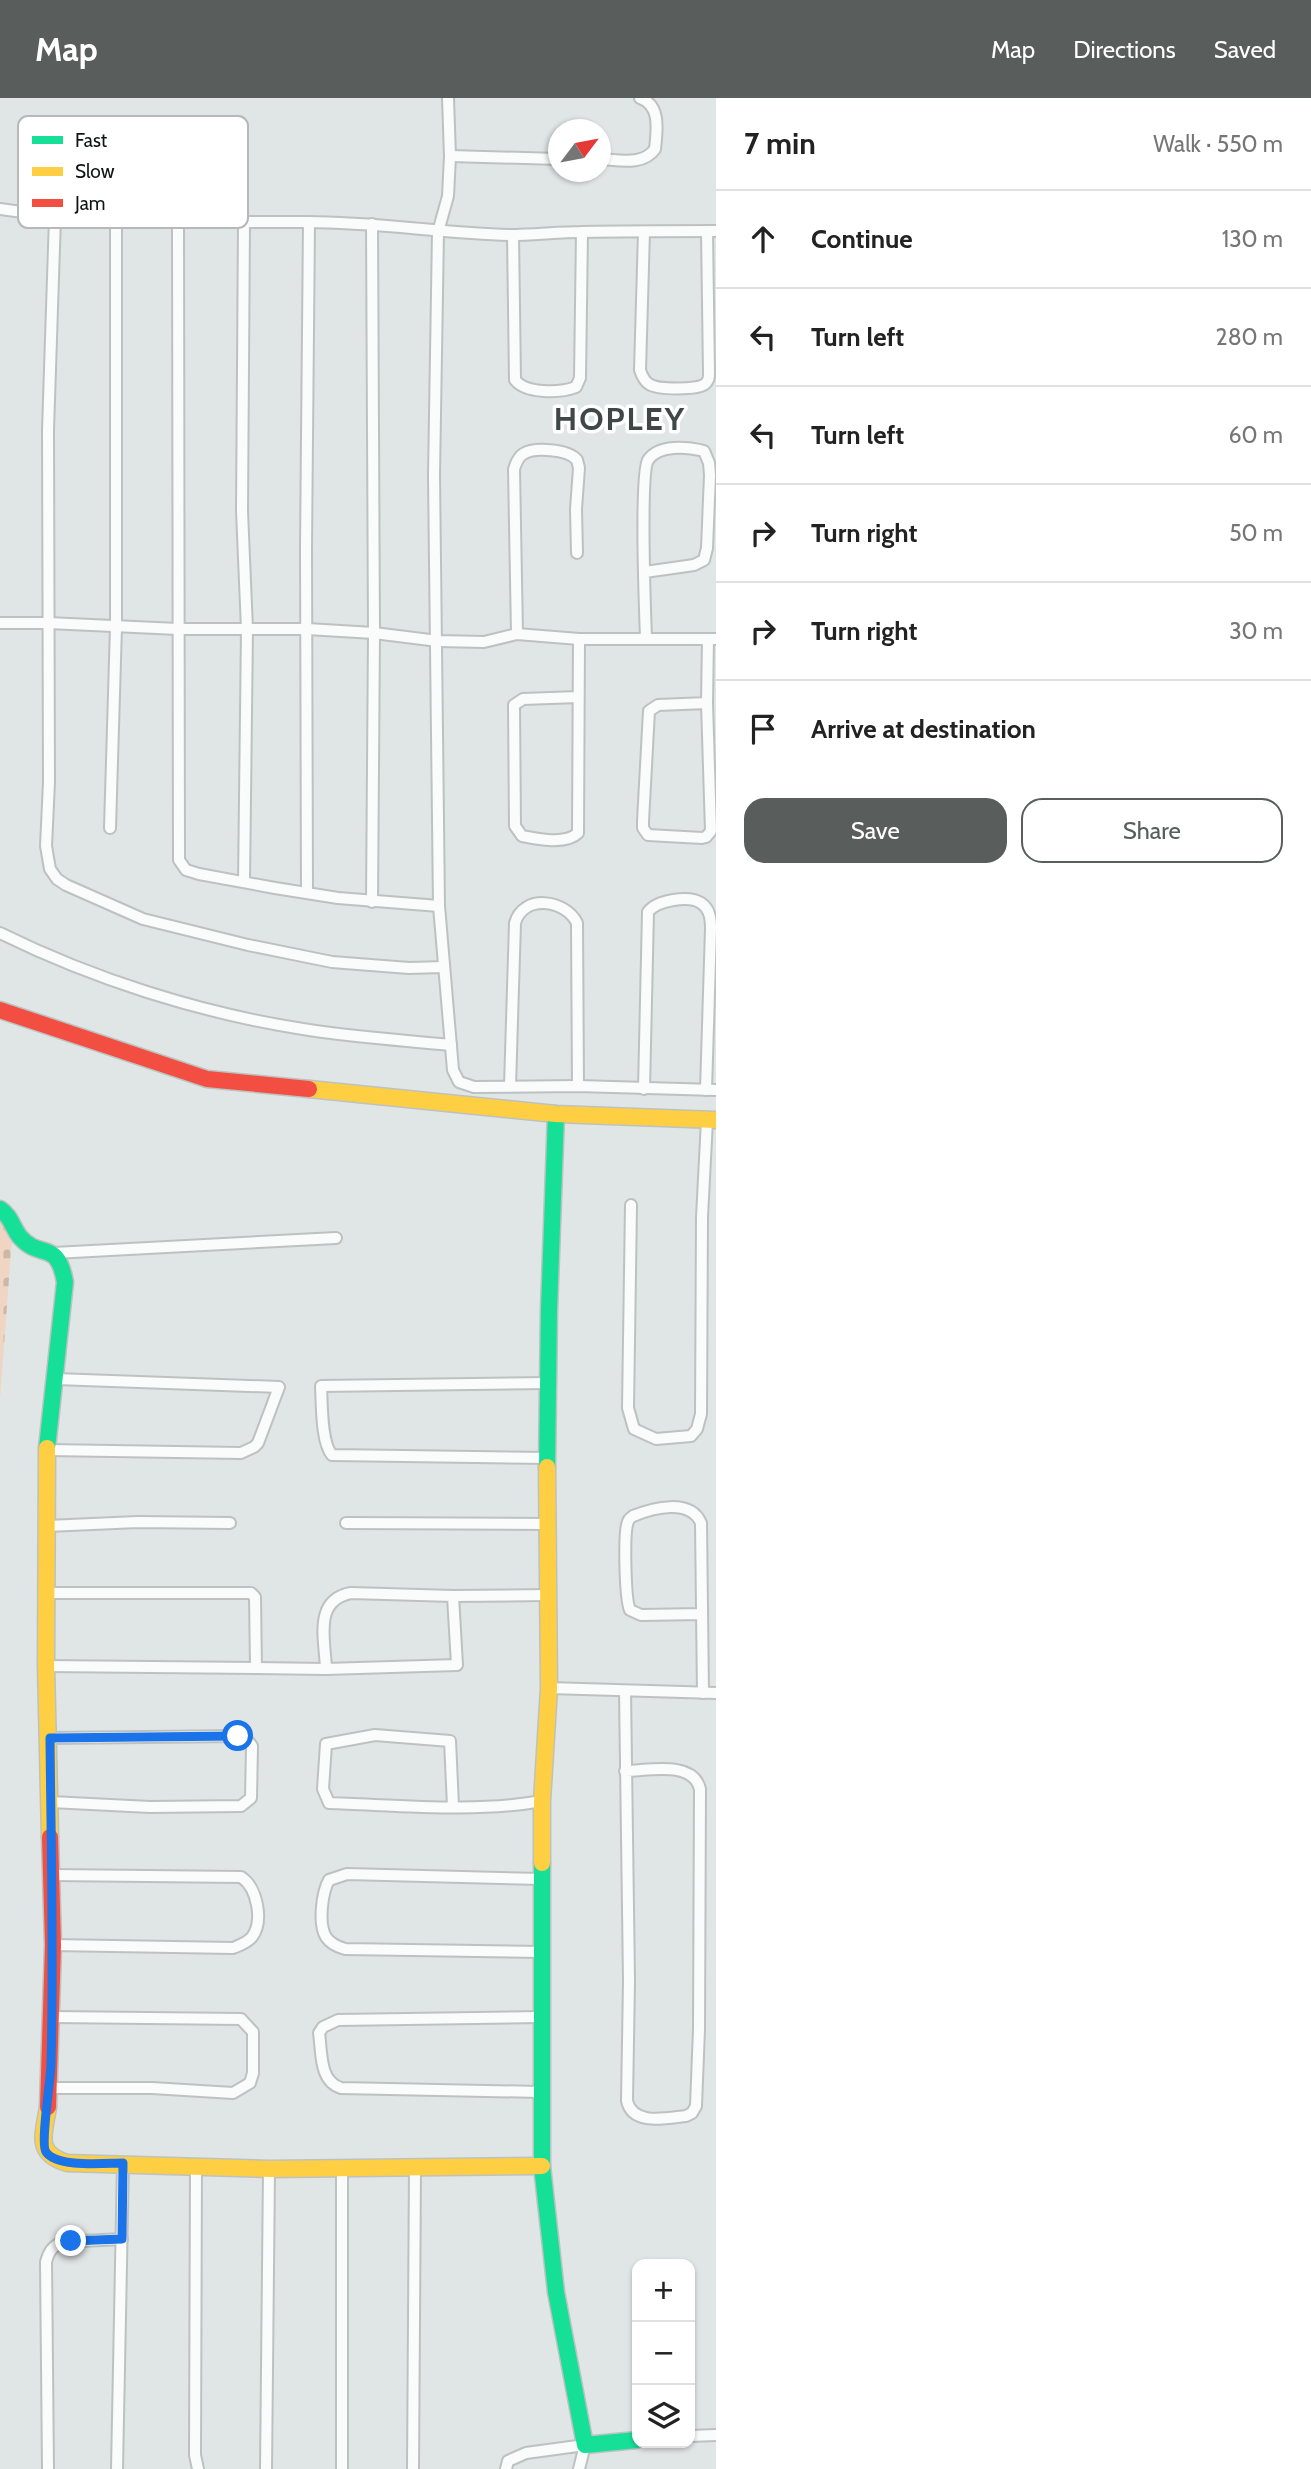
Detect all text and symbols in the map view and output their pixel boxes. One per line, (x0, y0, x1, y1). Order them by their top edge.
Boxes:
text: Map (35, 29, 98, 69)
text: Map (991, 35, 1035, 64)
text: Directions (1073, 35, 1176, 64)
text: Saved (1214, 35, 1276, 64)
legend (18, 116, 248, 228)
north arrow (548, 119, 611, 182)
text: 7 min (744, 125, 816, 162)
text: Fast (75, 129, 108, 152)
text: Walk · 550 m (1153, 130, 1283, 158)
text: Slow (75, 160, 115, 183)
text: Jam (74, 192, 105, 215)
icon: ahead (744, 220, 782, 258)
text: Continue (811, 223, 913, 255)
text: 130 m (1222, 225, 1283, 253)
icon: left (744, 318, 782, 356)
text: Turn left (811, 321, 904, 353)
text: 280 m (1216, 323, 1283, 351)
district label: HOPLEY (554, 399, 686, 438)
icon: left (744, 416, 782, 454)
text: Turn left (811, 419, 904, 451)
text: 60 m (1229, 421, 1283, 449)
icon: right (744, 514, 782, 552)
text: Turn right (811, 517, 917, 549)
text: 50 m (1229, 519, 1283, 547)
icon: right (744, 612, 782, 650)
text: Turn right (811, 615, 917, 647)
text: 30 m (1229, 617, 1283, 645)
icon: arrive (744, 710, 782, 748)
text: Arrive at destination (811, 713, 1036, 745)
button: Save (744, 798, 1007, 863)
button: Share (1021, 798, 1283, 863)
route start (222, 1720, 253, 1751)
route end (55, 2225, 86, 2256)
map controls (632, 2259, 695, 2448)
button: + (632, 2259, 695, 2322)
button: − (632, 2322, 695, 2385)
button: layers (632, 2385, 695, 2448)

